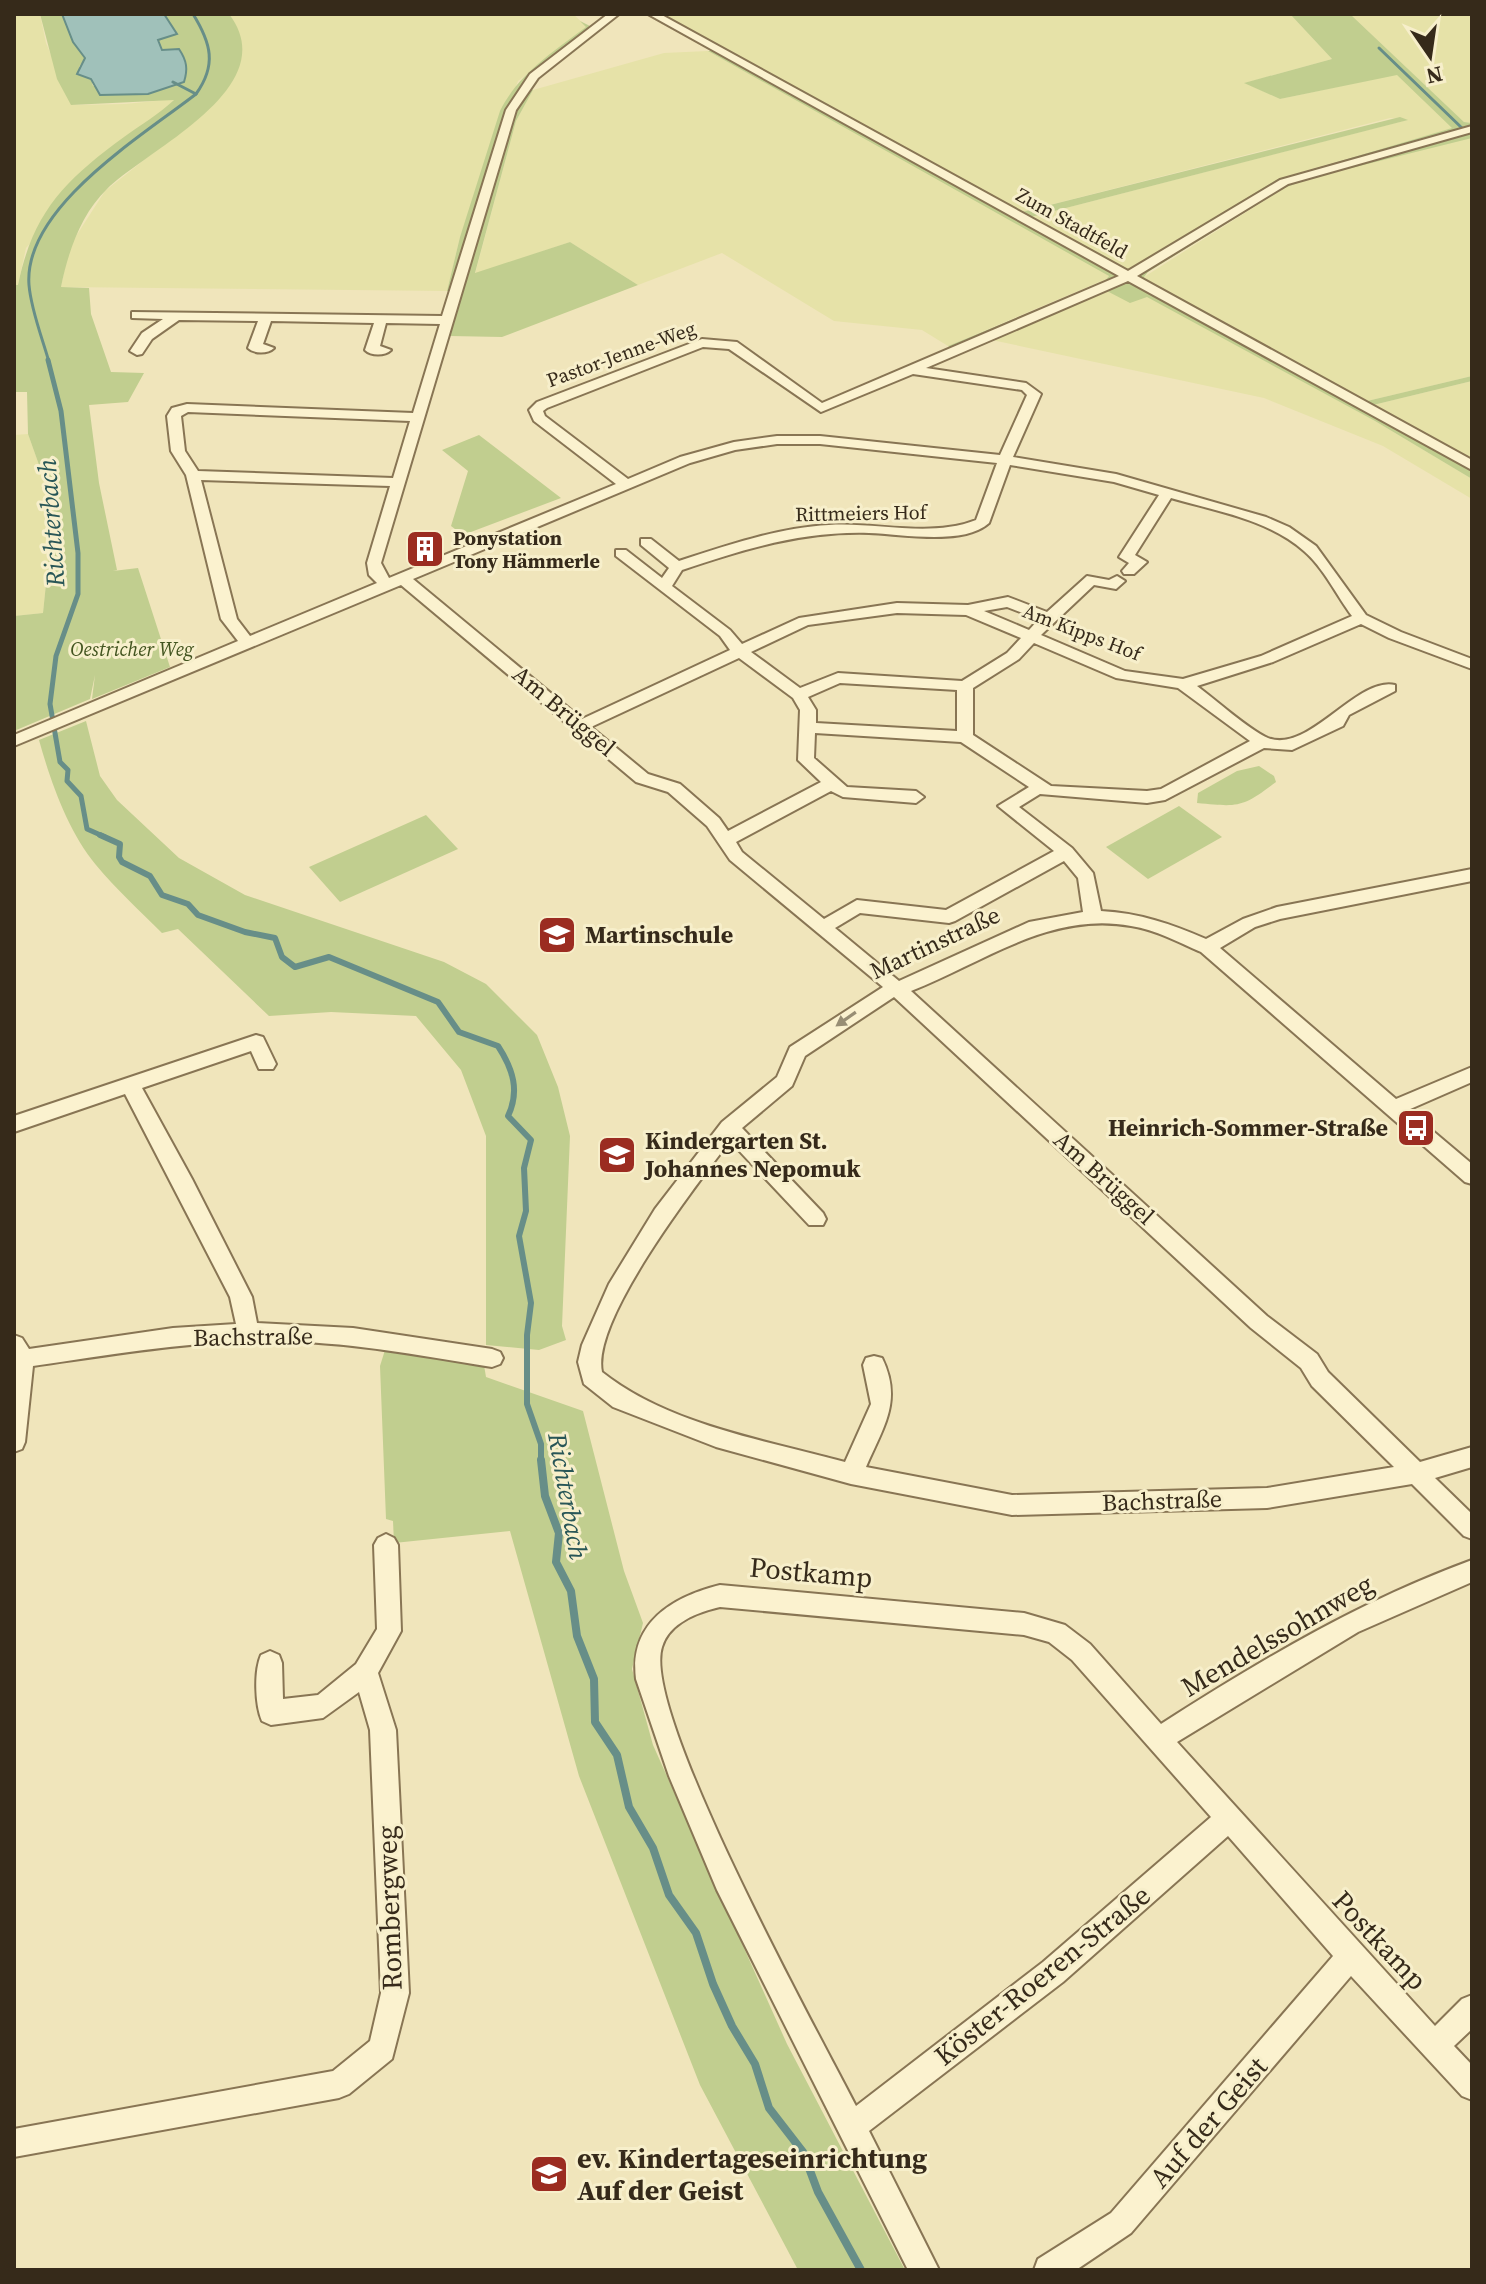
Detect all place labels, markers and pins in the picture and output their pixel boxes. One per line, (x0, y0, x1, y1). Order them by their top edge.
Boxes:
place label: Ponystation Tony Hämmerle (453, 524, 600, 575)
building icon: Ponystation Tony Hämmerle (404, 528, 446, 570)
school or university icon: Martinschule (536, 914, 578, 956)
place label: Martinschule (585, 918, 733, 951)
bus stop icon: Heinrich-Sommer-Straße (1395, 1107, 1437, 1149)
place label: Heinrich-Sommer-Straße (1108, 1111, 1388, 1144)
place label: Kindergarten St. Johannes Nepomuk (643, 1124, 861, 1185)
school or university icon: Kindergarten St. Johannes Nepomuk (596, 1134, 638, 1176)
place label: ev. Kindertageseinrichtung Auf der Geist (577, 2139, 927, 2209)
school or university icon: ev. Kindertageseinrichtung Auf der Geist (528, 2153, 570, 2195)

